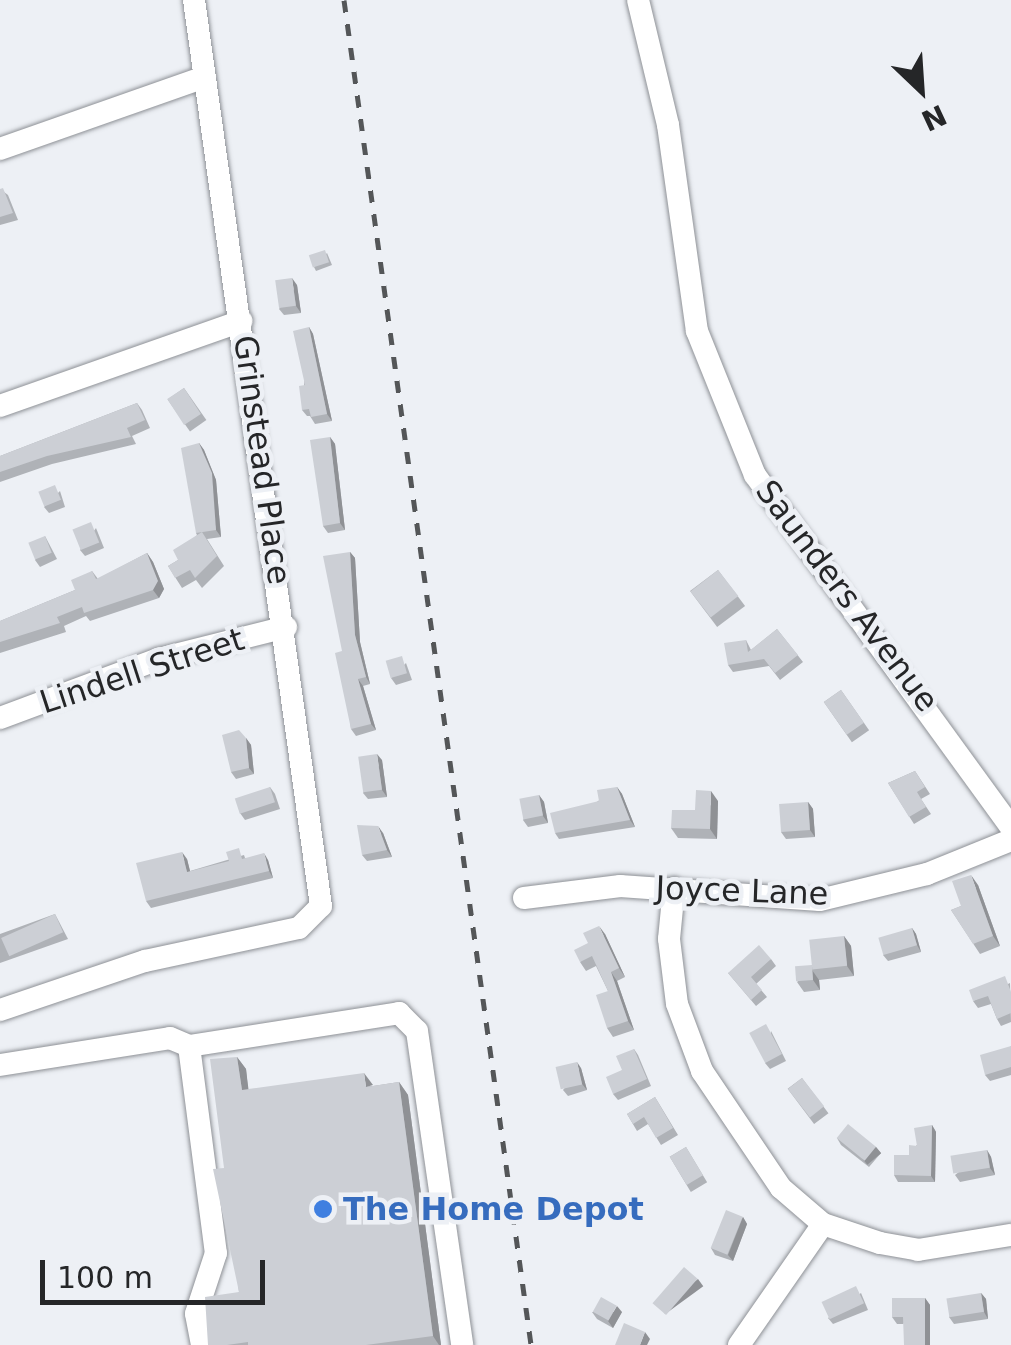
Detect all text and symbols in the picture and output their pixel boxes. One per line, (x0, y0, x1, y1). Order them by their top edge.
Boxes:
north arrow (871, 40, 971, 140)
text: N (916, 98, 951, 138)
street label: Grinstead Place (226, 333, 298, 587)
street label: Saunders Avenue (748, 473, 946, 719)
street label: Lindell Street (35, 620, 249, 722)
street label: Joyce Lane (655, 869, 829, 913)
place label: The Home Depot (343, 1190, 644, 1228)
marker: The Home Depot (312, 1198, 334, 1220)
scale bar (45, 1240, 270, 1302)
text: 100 m (57, 1260, 153, 1295)

